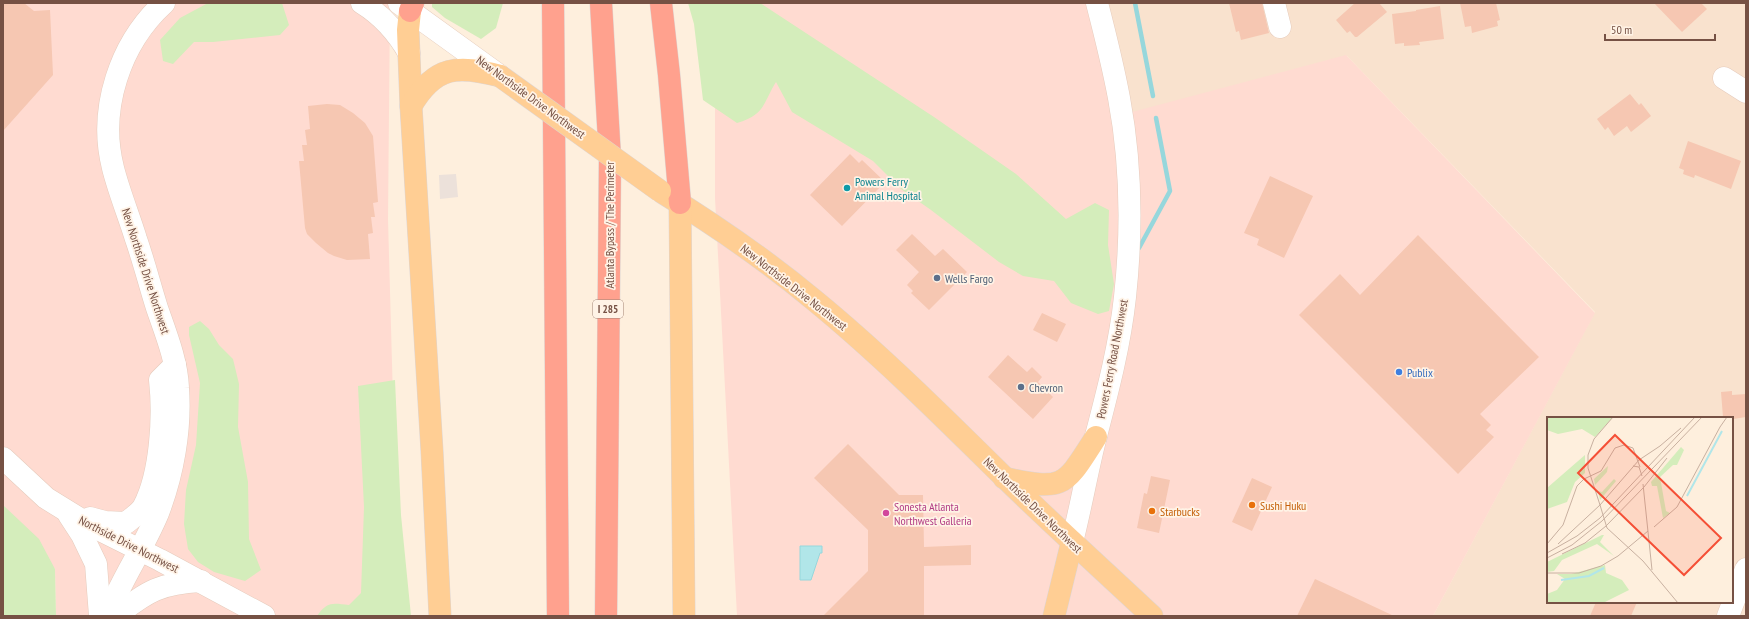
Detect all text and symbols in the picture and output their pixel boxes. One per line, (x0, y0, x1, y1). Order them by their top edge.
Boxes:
scale bar (1605, 16, 1715, 42)
text: 50 m (1611, 22, 1632, 37)
street label: New Northside Drive Northwest (473, 52, 589, 142)
street label: Atlanta Bypass / The Perimeter (602, 161, 617, 289)
place label: Powers Ferry Animal Hospital (855, 174, 921, 203)
marker: Powers Ferry Animal Hospital (842, 183, 852, 193)
street label: New Northside Drive Northwest (119, 206, 174, 336)
street label: New Northside Drive Northwest (738, 241, 851, 334)
place label: Wells Fargo (945, 271, 993, 286)
marker: Wells Fargo (932, 273, 942, 283)
street label: Powers Ferry Road Northwest (1093, 297, 1131, 420)
road number: I 285 (593, 300, 623, 318)
place label: Publix (1407, 365, 1433, 380)
marker: Publix (1394, 367, 1404, 377)
place label: Chevron (1029, 380, 1063, 395)
marker: Chevron (1016, 382, 1026, 392)
inset map (1547, 417, 1733, 603)
street label: New Northside Drive Northwest (981, 454, 1086, 556)
place label: Sushi Huku (1260, 498, 1306, 513)
place label: Sonesta Atlanta Northwest Galleria (894, 499, 972, 528)
marker: Sushi Huku (1247, 500, 1257, 510)
place label: Starbucks (1160, 504, 1200, 519)
marker: Starbucks (1147, 506, 1157, 516)
marker: Sonesta Atlanta Northwest Galleria (881, 508, 891, 518)
street label: Northside Drive Northwest (76, 512, 182, 576)

